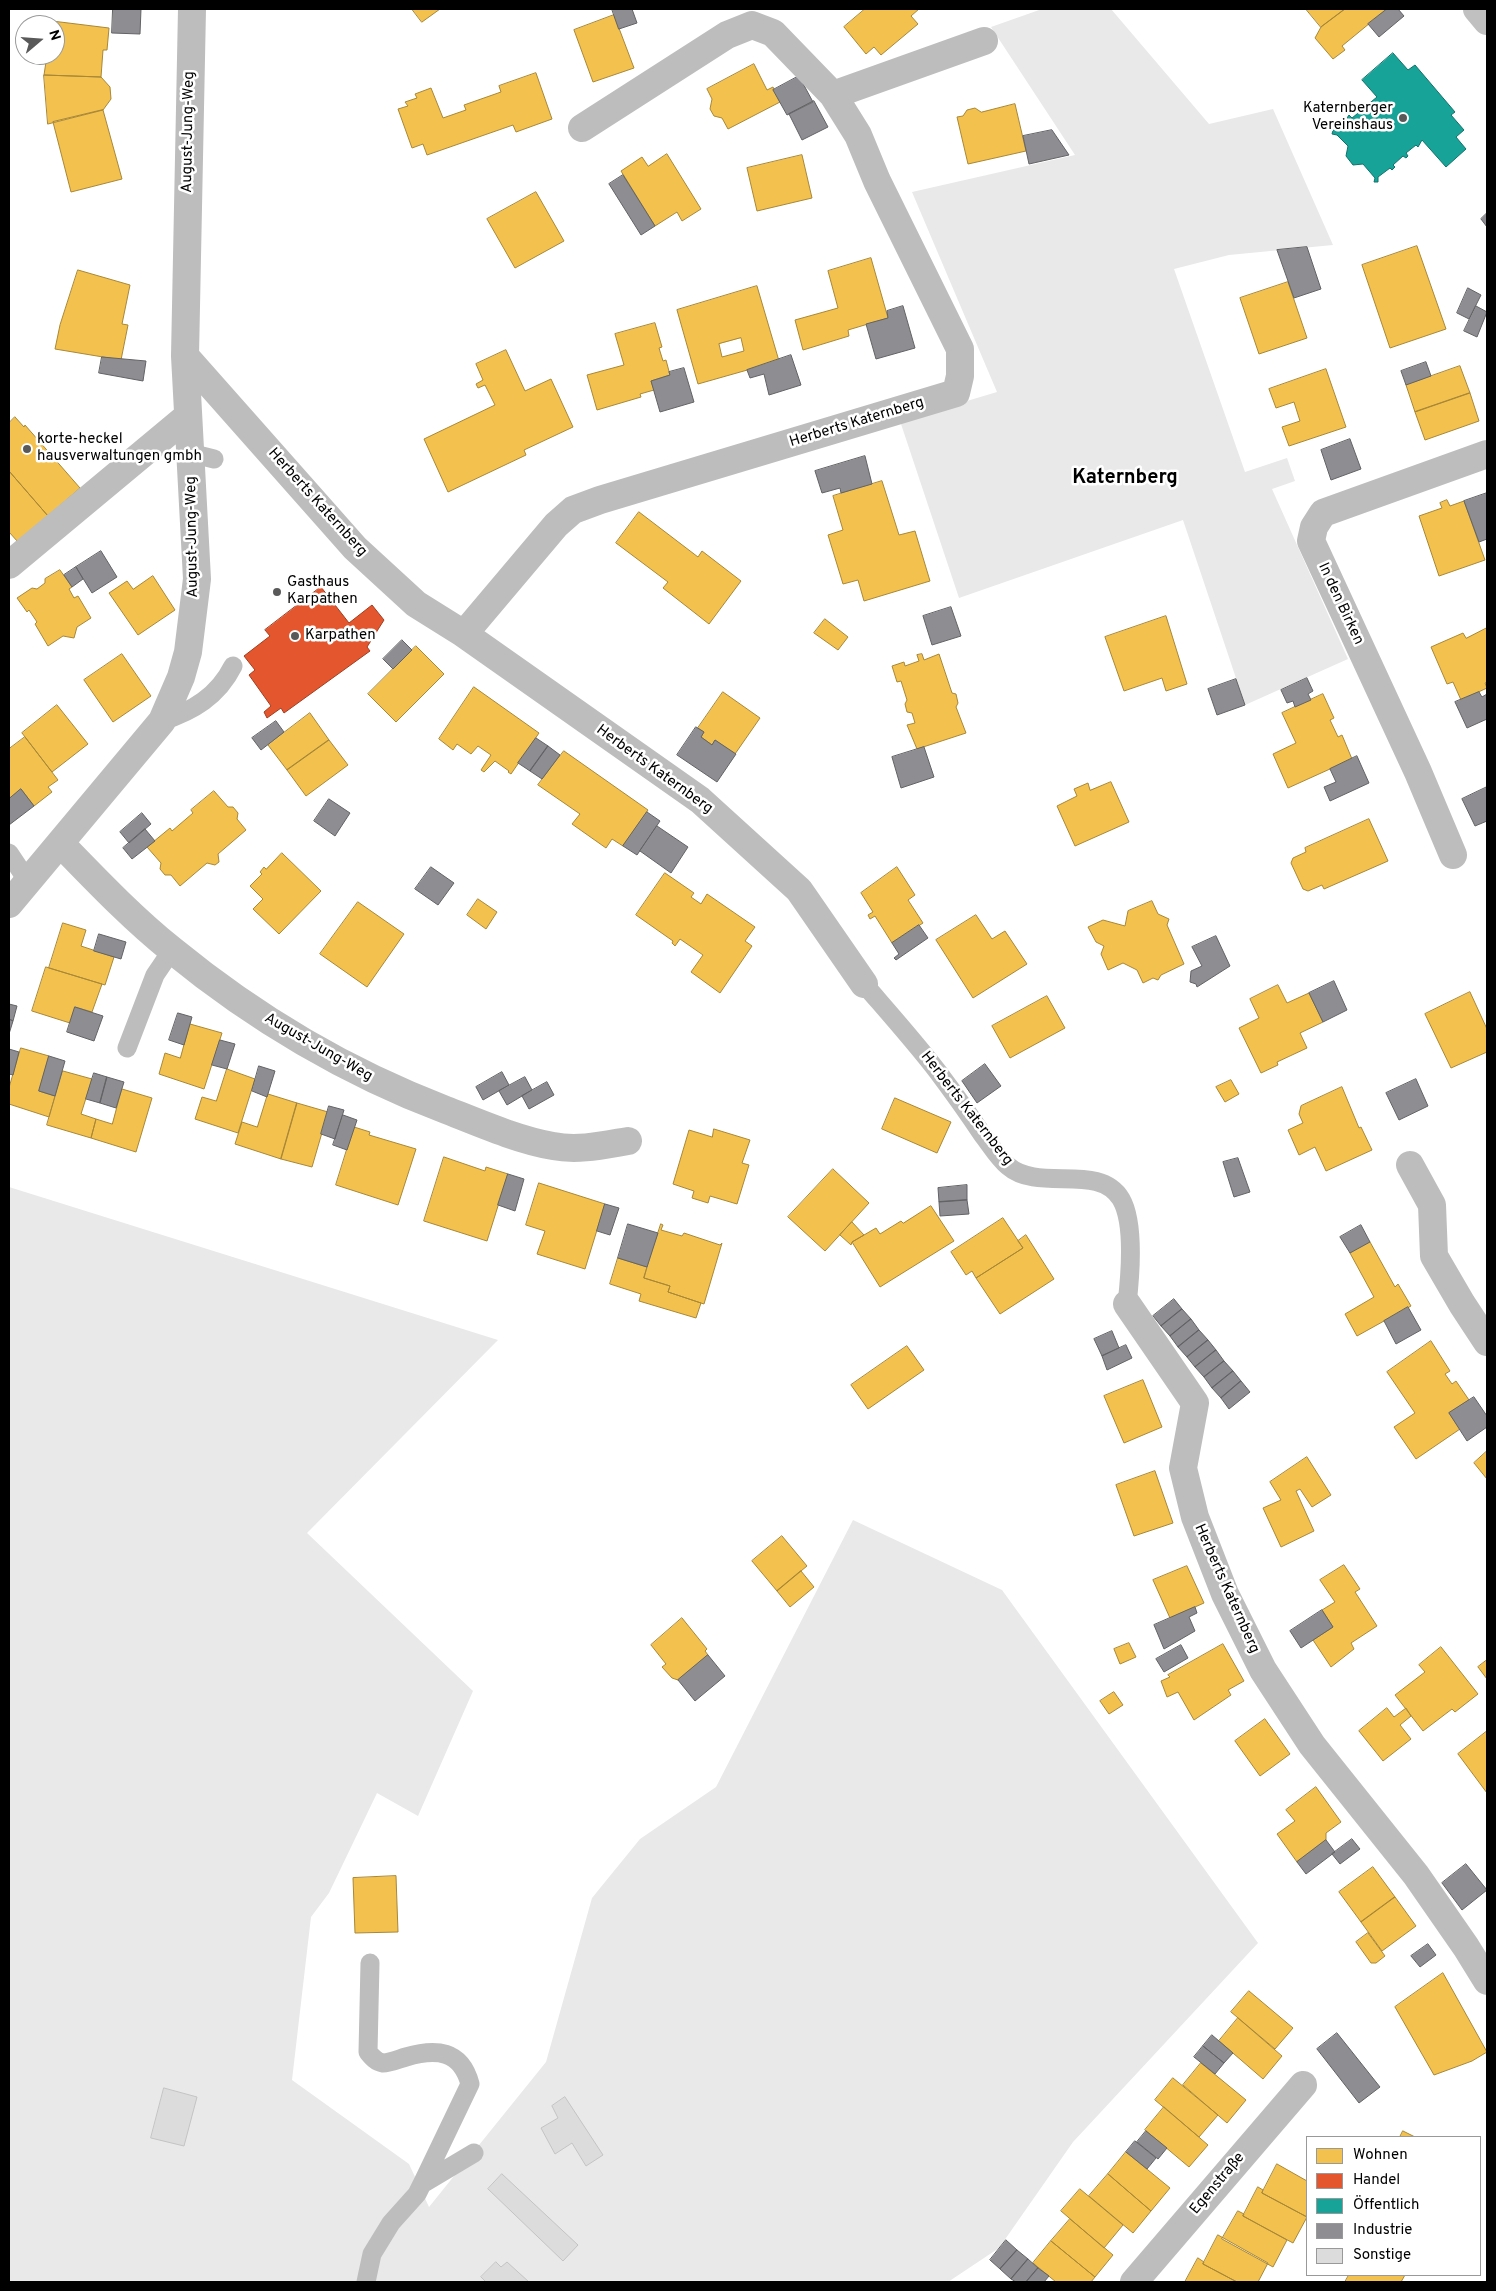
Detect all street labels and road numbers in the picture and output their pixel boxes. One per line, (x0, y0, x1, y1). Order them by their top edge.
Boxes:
street label: August-Jung-Weg (179, 71, 199, 193)
street label: Herberts Katernberg (788, 394, 926, 452)
street label: Herberts Katernberg (264, 445, 370, 561)
street label: August-Jung-Weg (183, 476, 203, 598)
street label: In den Birken (1313, 560, 1367, 648)
street label: Herberts Katernberg (592, 722, 716, 818)
street label: August-Jung-Weg (261, 1010, 375, 1086)
street label: Herberts Katernberg (916, 1048, 1016, 1170)
street label: Herberts Katernberg (1189, 1522, 1263, 1656)
street label: Egenstraße (1187, 2149, 1249, 2219)

